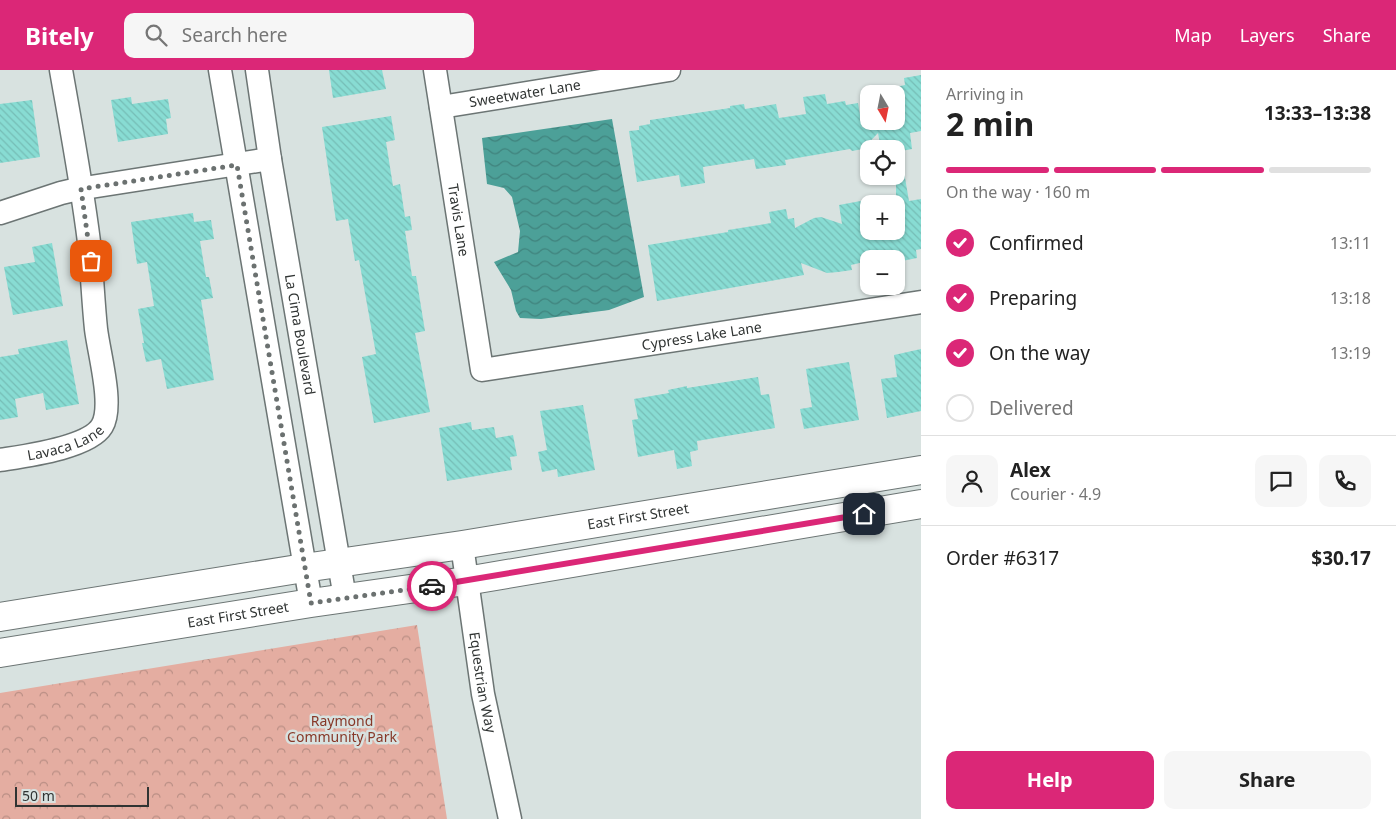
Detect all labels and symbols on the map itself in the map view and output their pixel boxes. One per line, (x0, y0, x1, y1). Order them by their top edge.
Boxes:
street label: Sweetwater Lane (468, 74, 582, 111)
north arrow (860, 85, 905, 130)
street label: Travis Lane (444, 182, 474, 258)
pin (70, 240, 112, 282)
street label: La Cima Boulevard (281, 272, 320, 396)
street label: Cypress Lake Lane (640, 317, 763, 354)
street label: Lavaca Lane (26, 421, 108, 464)
pin (843, 493, 885, 535)
street label: East First Street (586, 498, 690, 533)
courier (407, 561, 457, 611)
street label: East First Street (186, 597, 290, 632)
street label: Equestrian Way (465, 631, 501, 735)
park label: Raymond Community Park (287, 711, 397, 746)
scale bar (15, 784, 149, 807)

